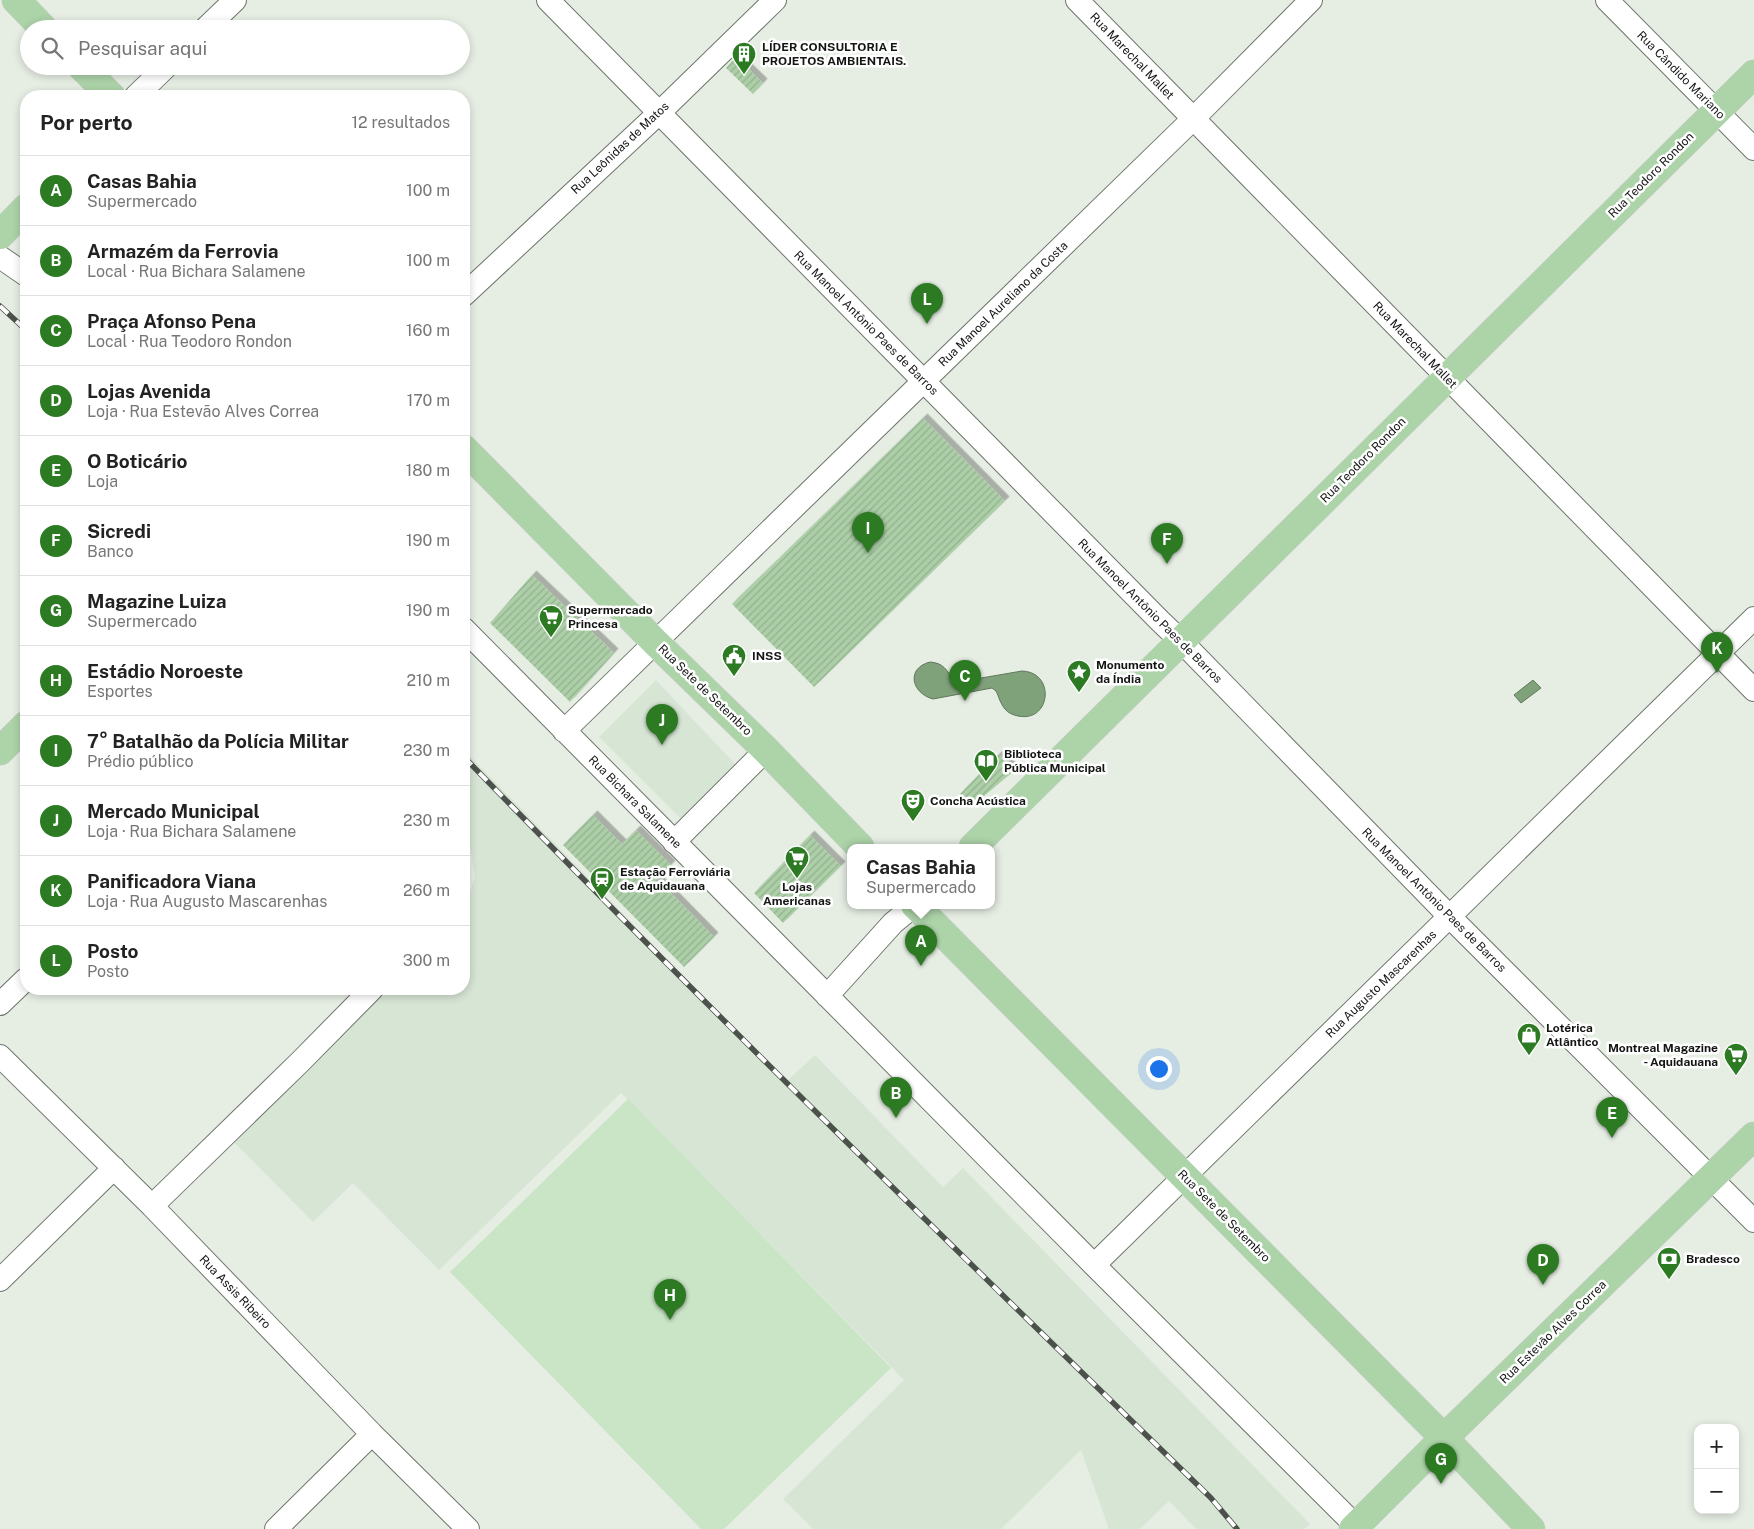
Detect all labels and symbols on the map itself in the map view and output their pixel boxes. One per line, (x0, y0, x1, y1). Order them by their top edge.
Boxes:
street label: Rua Marechal Mallet (1087, 10, 1177, 102)
street label: Rua Cândido Mariano (1634, 28, 1728, 122)
place label: LÍDER CONSULTORIA E PROJETOS AMBIENTAIS. (762, 40, 906, 68)
building icon: LÍDER CONSULTORIA E PROJETOS AMBIENTAIS. (731, 41, 757, 75)
street label: Rua Leônidas de Matos (568, 99, 672, 197)
street label: Rua Teodoro Rondon (1605, 129, 1697, 221)
street label: Rua Manoel Aureliano da Costa (935, 238, 1071, 370)
street label: Rua Manoel Antônio Paes de Barros (791, 248, 941, 398)
pin: L (911, 283, 943, 324)
street label: Rua Marechal Mallet (1370, 299, 1460, 391)
street label: Rua Teodoro Rondon (1317, 414, 1409, 506)
pin: I (852, 512, 884, 553)
pin: F (1151, 523, 1183, 564)
street label: Rua Manoel Antônio Paes de Barros (1075, 536, 1225, 686)
place label: Supermercado Princesa (568, 603, 653, 631)
supermarket icon: Supermercado Princesa (538, 604, 564, 638)
pin: K (1701, 632, 1733, 673)
street label: Rua Sete de Setembro (655, 642, 755, 738)
public building icon: INSS (721, 643, 747, 677)
place label: INSS (752, 649, 782, 663)
place label: Monumento da Índia (1096, 658, 1164, 686)
place icon: Monumento da Índia (1066, 659, 1092, 693)
pin: C (949, 660, 981, 701)
pin: J (646, 704, 678, 745)
place label: Biblioteca Pública Municipal (1004, 747, 1106, 775)
library icon: Biblioteca Pública Municipal (973, 748, 999, 782)
street label: Rua Bichara Salamene (586, 753, 684, 851)
theatre icon: Concha Acústica (900, 788, 926, 822)
place label: Concha Acústica (930, 794, 1026, 808)
street label: Rua Manoel Antônio Paes de Barros (1359, 825, 1509, 975)
supermarket icon: Lojas Americanas (784, 845, 810, 879)
place label: Estação Ferroviária de Aquidauana (620, 865, 731, 893)
station icon: Estação Ferroviária de Aquidauana (589, 866, 615, 900)
place label: Lojas Americanas (763, 880, 831, 908)
pin: A (905, 925, 937, 966)
street label: Rua Augusto Mascarenhas (1323, 927, 1439, 1041)
place label: Lotérica Atlântico (1546, 1021, 1598, 1049)
shop icon: Lotérica Atlântico (1516, 1022, 1542, 1056)
place label: Montreal Magazine - Aquidauana (1608, 1041, 1718, 1069)
supermarket icon: Montreal Magazine - Aquidauana (1723, 1042, 1749, 1076)
your location (1146, 1056, 1172, 1082)
pin: B (880, 1077, 912, 1118)
pin: E (1596, 1097, 1628, 1138)
street label: Rua Sete de Setembro (1175, 1167, 1273, 1265)
pin: D (1527, 1244, 1559, 1285)
bank icon: Bradesco (1656, 1246, 1682, 1280)
street label: Rua Assis Ribeiro (196, 1252, 274, 1332)
place label: Bradesco (1686, 1252, 1740, 1266)
street label: Rua Estevão Alves Correa (1497, 1278, 1609, 1386)
pin: H (654, 1279, 686, 1320)
pin: G (1425, 1443, 1457, 1484)

